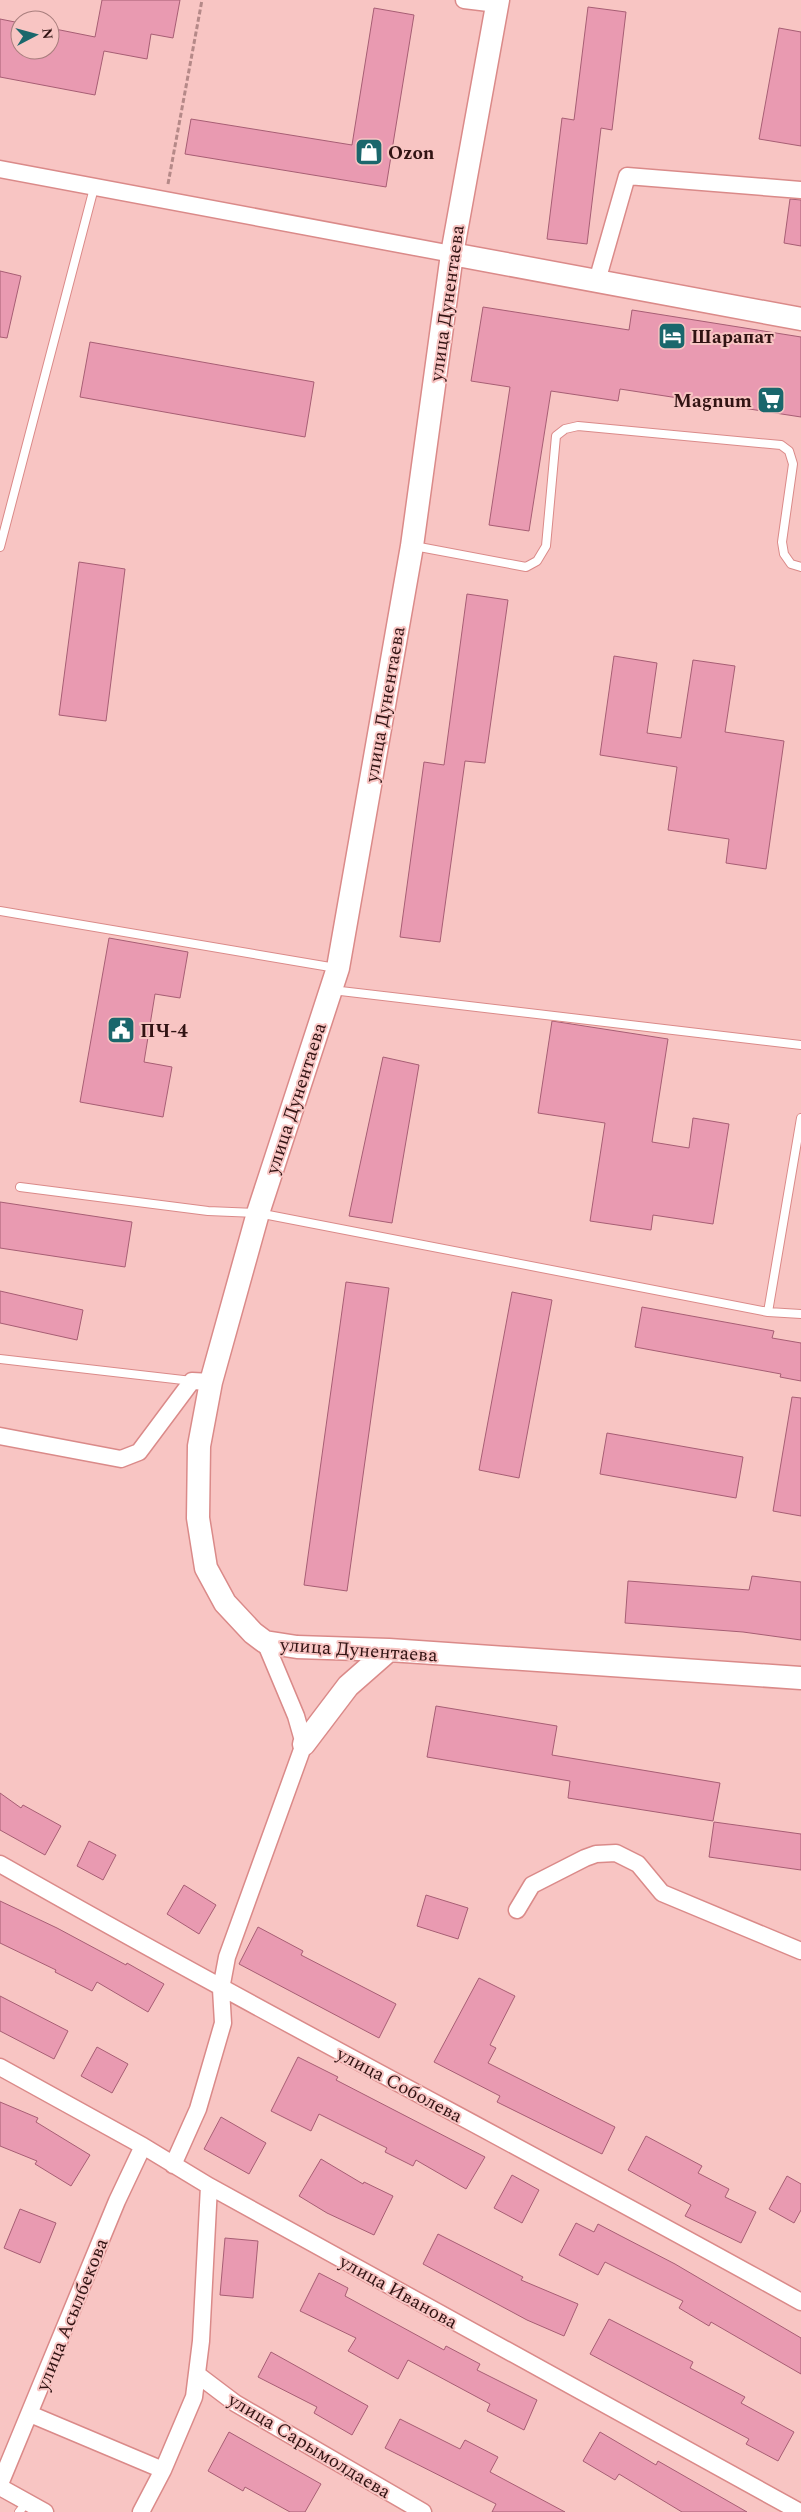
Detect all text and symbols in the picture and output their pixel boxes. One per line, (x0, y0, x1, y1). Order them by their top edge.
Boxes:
north arrow (10, 10, 60, 60)
text: N (36, 27, 58, 40)
shop icon: Ozon (354, 137, 384, 167)
place label: Ozon (388, 139, 435, 168)
street label: улица Дунентаева (422, 222, 473, 384)
hotel icon: Шарапат (657, 321, 687, 351)
place label: Шарапат (691, 323, 774, 352)
supermarket icon: Magnum (756, 385, 786, 415)
place label: Magnum (673, 387, 752, 416)
street label: улица Дунентаева (357, 623, 414, 785)
public building icon: ПЧ-4 (106, 1015, 136, 1045)
place label: ПЧ-4 (140, 1017, 188, 1046)
street label: улица Дунентаева (258, 1018, 335, 1179)
street label: улица Дунентаева (278, 1630, 439, 1671)
street label: улица Соболева (330, 2039, 468, 2131)
street label: улица Асылбекова (28, 2233, 117, 2396)
street label: улица Иванова (333, 2247, 464, 2337)
street label: улица Сарымолдаева (221, 2386, 397, 2507)

